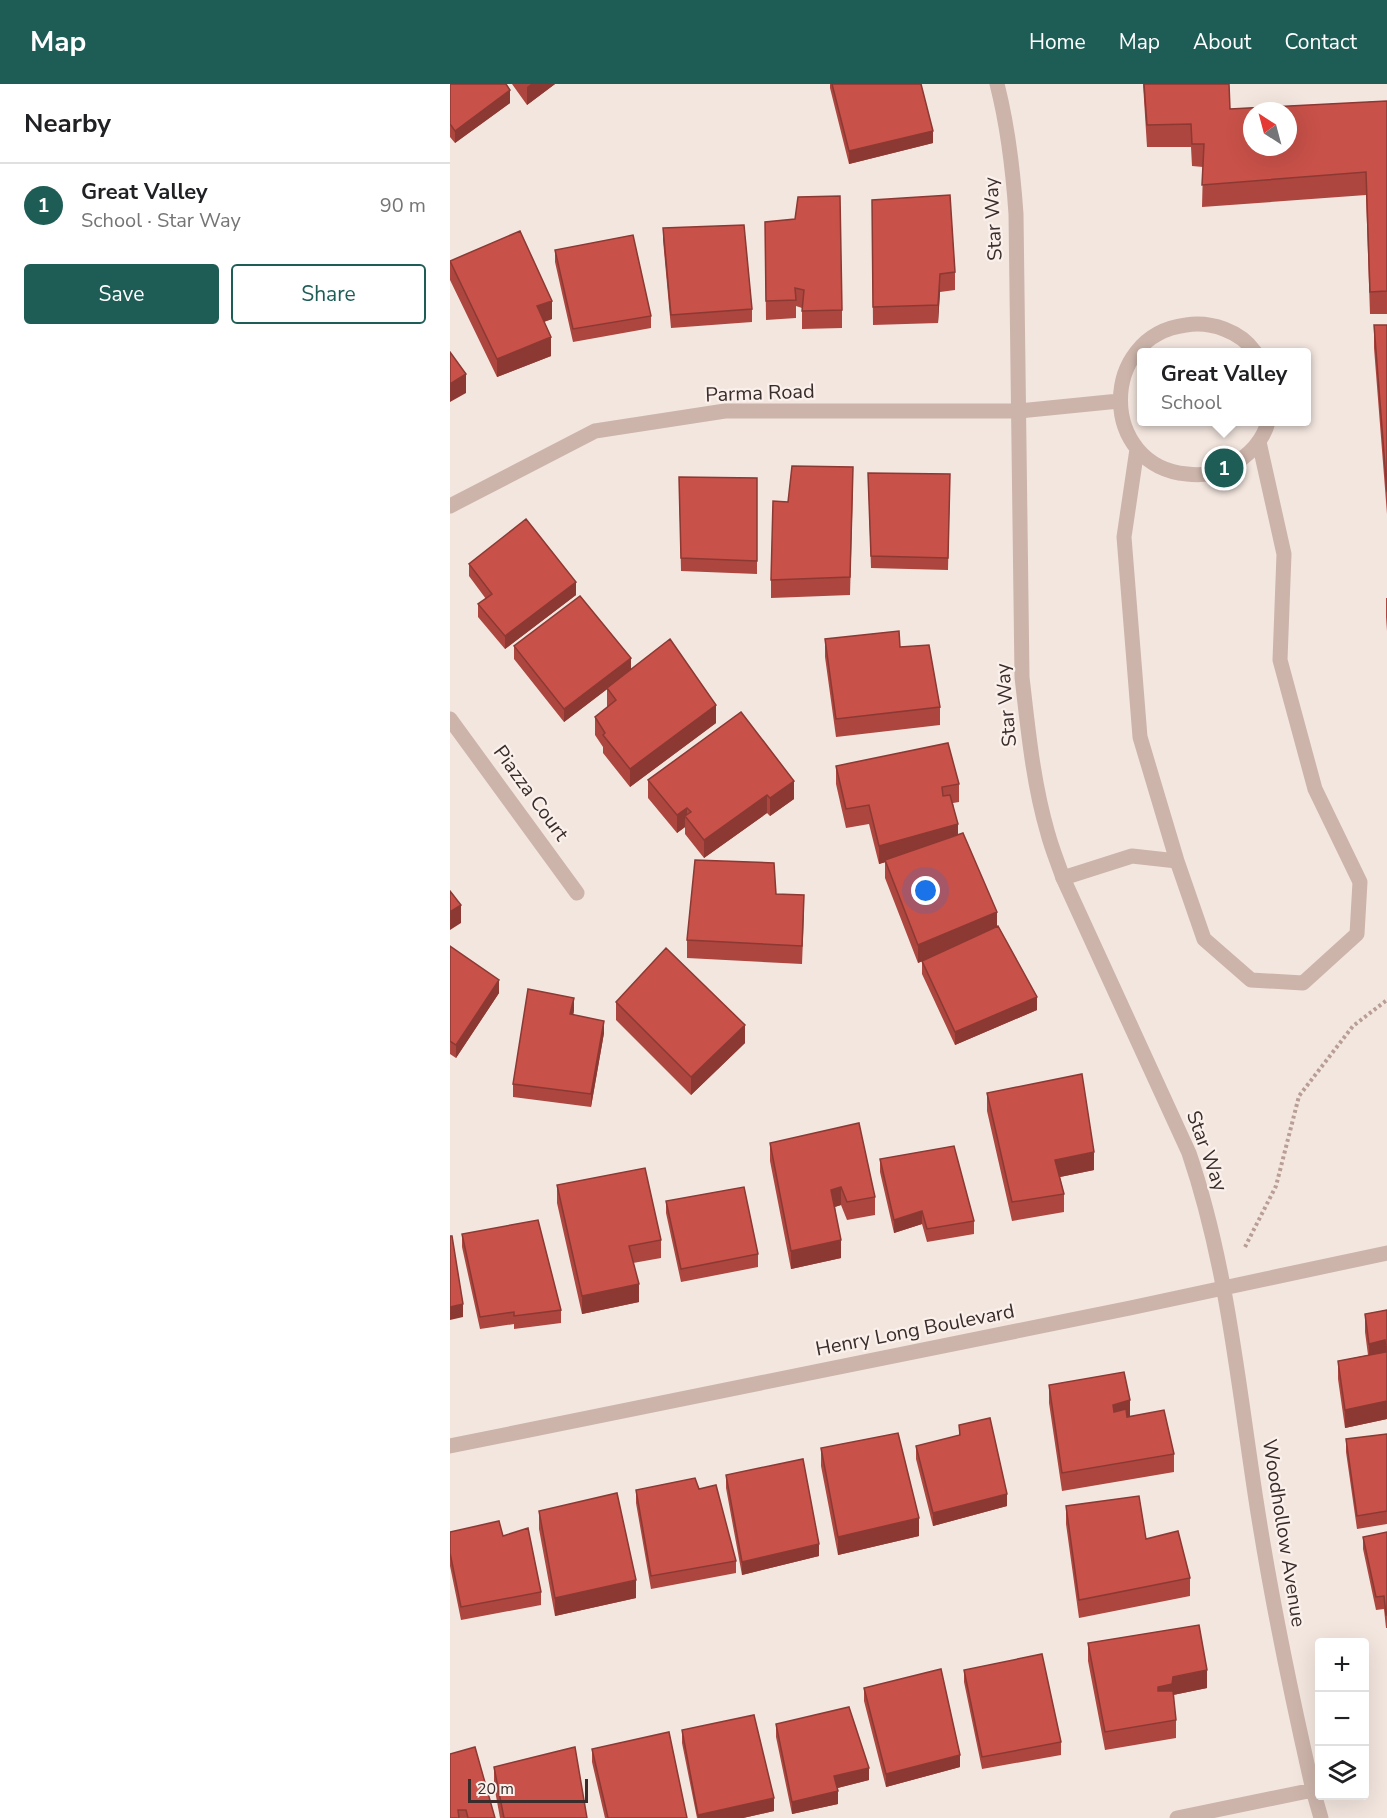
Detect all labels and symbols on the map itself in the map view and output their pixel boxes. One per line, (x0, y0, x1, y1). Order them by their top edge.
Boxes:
north arrow (1243, 102, 1297, 156)
street label: Star Way (977, 176, 1009, 262)
street label: Parma Road (705, 378, 815, 408)
pin: 1 (1204, 446, 1244, 490)
street label: Star Way (989, 661, 1023, 748)
street label: Piazza Court (487, 740, 575, 847)
your location (911, 876, 940, 905)
street label: Star Way (1180, 1107, 1234, 1196)
street label: Henry Long Boulevard (813, 1297, 1017, 1363)
street label: Woodhollow Avenue (1256, 1437, 1312, 1629)
scale bar (468, 1776, 588, 1804)

